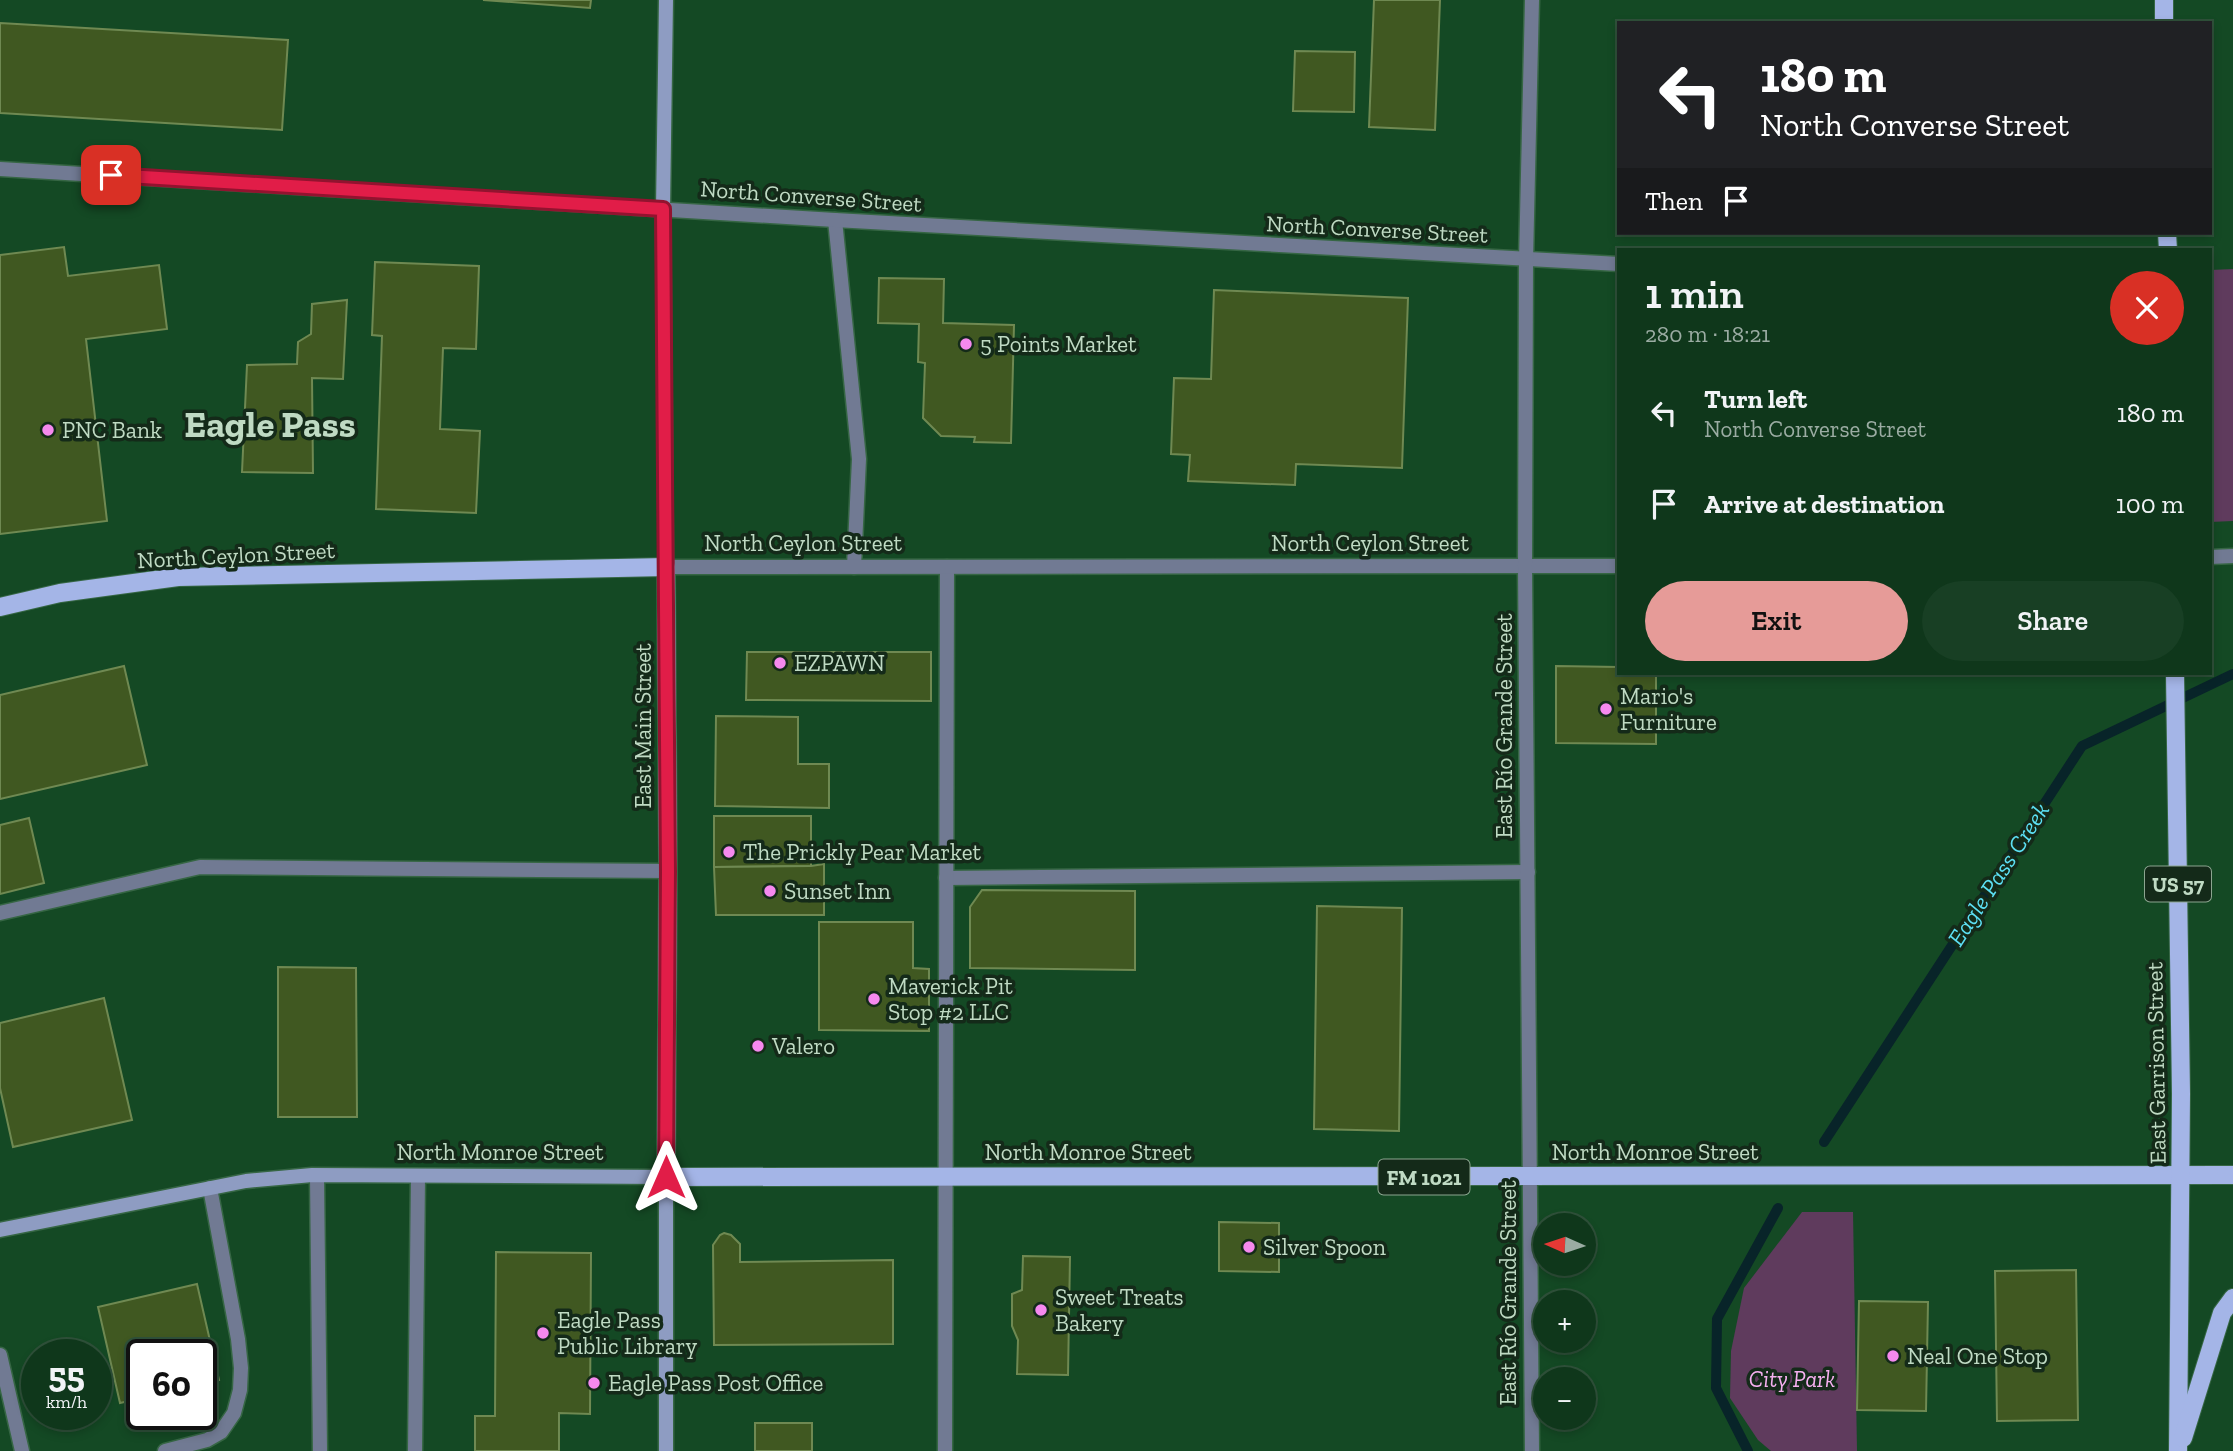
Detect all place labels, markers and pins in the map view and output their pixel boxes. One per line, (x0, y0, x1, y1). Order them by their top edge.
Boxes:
pin (81, 145, 141, 205)
place label: 5 Points Market (980, 330, 1137, 358)
marker: 5 Points Market (958, 336, 974, 352)
place label: PNC Bank (62, 416, 162, 444)
marker: PNC Bank (40, 422, 56, 438)
place label: EZPAWN (794, 649, 885, 677)
marker: EZPAWN (772, 655, 788, 671)
place label: Mario's Furniture (1620, 682, 1717, 736)
marker: Mario's Furniture (1598, 701, 1614, 717)
place label: The Prickly Pear Market (743, 838, 981, 866)
marker: The Prickly Pear Market (721, 844, 737, 860)
place label: Sunset Inn (784, 877, 891, 905)
marker: Sunset Inn (762, 883, 778, 899)
place label: Maverick Pit Stop #2 LLC (888, 972, 1013, 1026)
marker: Maverick Pit Stop #2 LLC (866, 991, 882, 1007)
place label: Valero (771, 1032, 835, 1060)
marker: Valero (750, 1038, 766, 1054)
place label: Silver Spoon (1263, 1233, 1386, 1261)
marker: Silver Spoon (1241, 1239, 1257, 1255)
place label: Sweet Treats Bakery (1055, 1283, 1184, 1337)
marker: Sweet Treats Bakery (1033, 1302, 1049, 1318)
place label: Eagle Pass Public Library (557, 1306, 697, 1360)
marker: Eagle Pass Public Library (535, 1325, 551, 1341)
place label: Neal One Stop (1907, 1342, 2048, 1370)
marker: Neal One Stop (1885, 1348, 1901, 1364)
place label: Eagle Pass Post Office (608, 1369, 823, 1397)
marker: Eagle Pass Post Office (586, 1375, 602, 1391)

